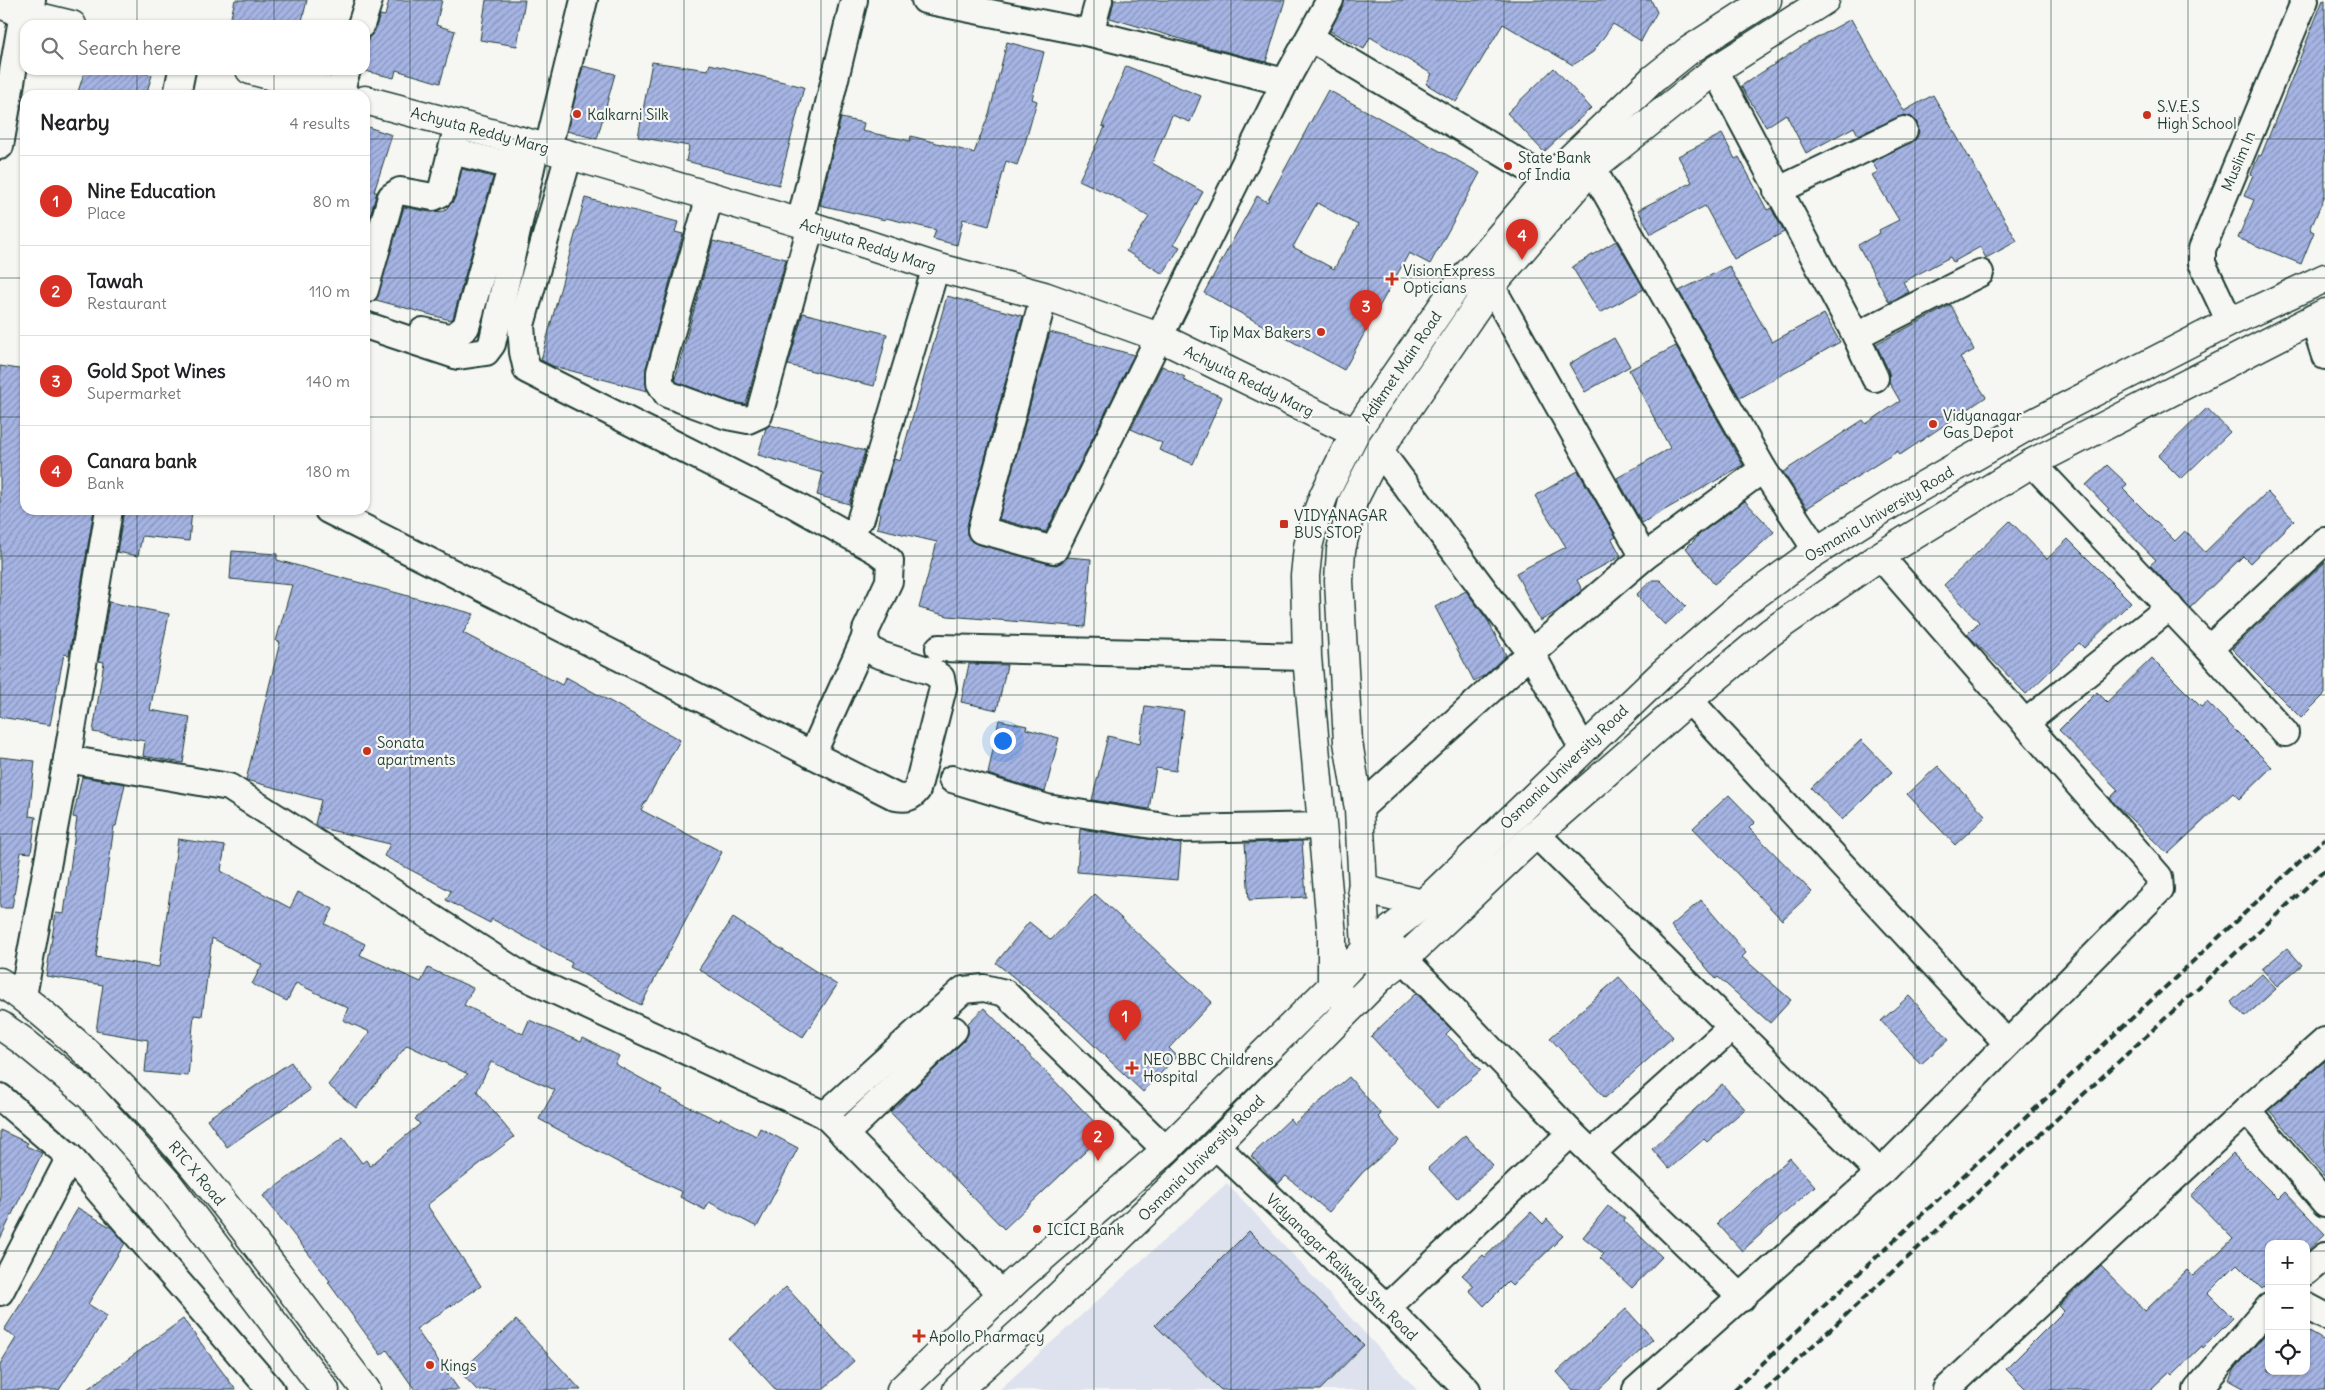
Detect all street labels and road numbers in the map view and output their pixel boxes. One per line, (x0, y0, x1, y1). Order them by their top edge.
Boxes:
street label: Achyuta Reddy Marg (409, 102, 551, 158)
street label: Muslim ln (2217, 128, 2259, 194)
street label: Achyuta Reddy Marg (797, 214, 939, 276)
street label: Adikmet Main Road (1357, 307, 1446, 427)
street label: Achyuta Reddy Marg (1181, 341, 1317, 421)
street label: Osmania University Road (1801, 462, 1957, 566)
street label: Osmania University Road (1496, 701, 1632, 833)
street label: Osmania University Road (1134, 1091, 1268, 1225)
street label: RTC X Road (165, 1137, 230, 1209)
street label: Vidyanagar Railway Stn. Road (1262, 1190, 1422, 1345)

